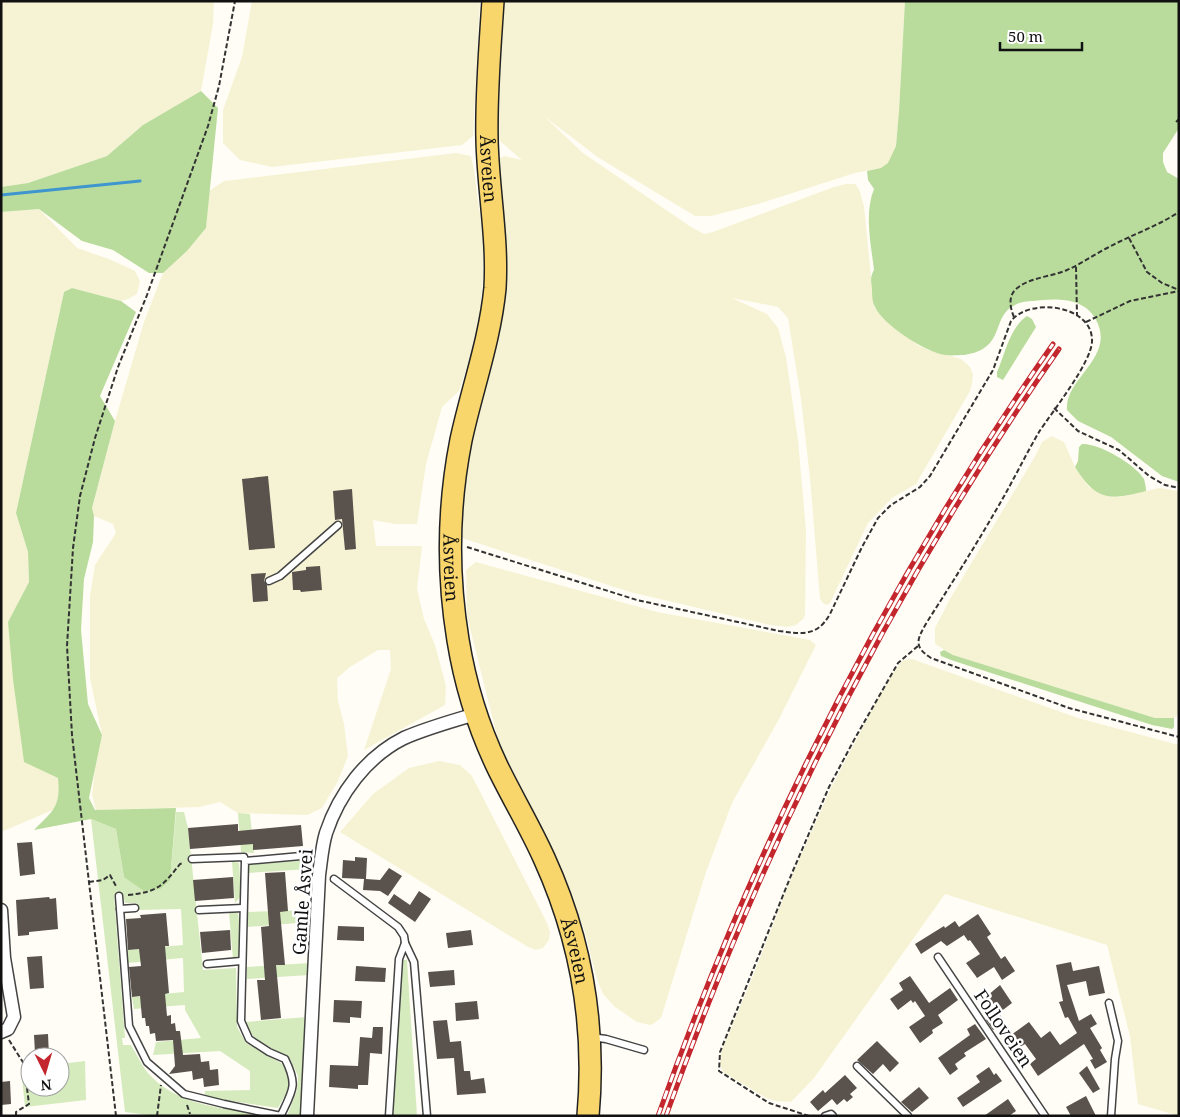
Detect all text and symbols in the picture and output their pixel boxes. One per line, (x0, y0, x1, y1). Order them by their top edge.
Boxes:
scale bar (1000, 20, 1082, 52)
text: 50 m (1008, 26, 1043, 46)
street label: Åsveien (475, 135, 503, 204)
street label: Åsveien (438, 534, 465, 603)
street label: Gamle Åsvei (286, 848, 318, 956)
street label: Åsveien (555, 914, 595, 986)
street label: Folloveien (969, 984, 1039, 1072)
north arrow (20, 1047, 70, 1097)
text: N (40, 1076, 53, 1095)

